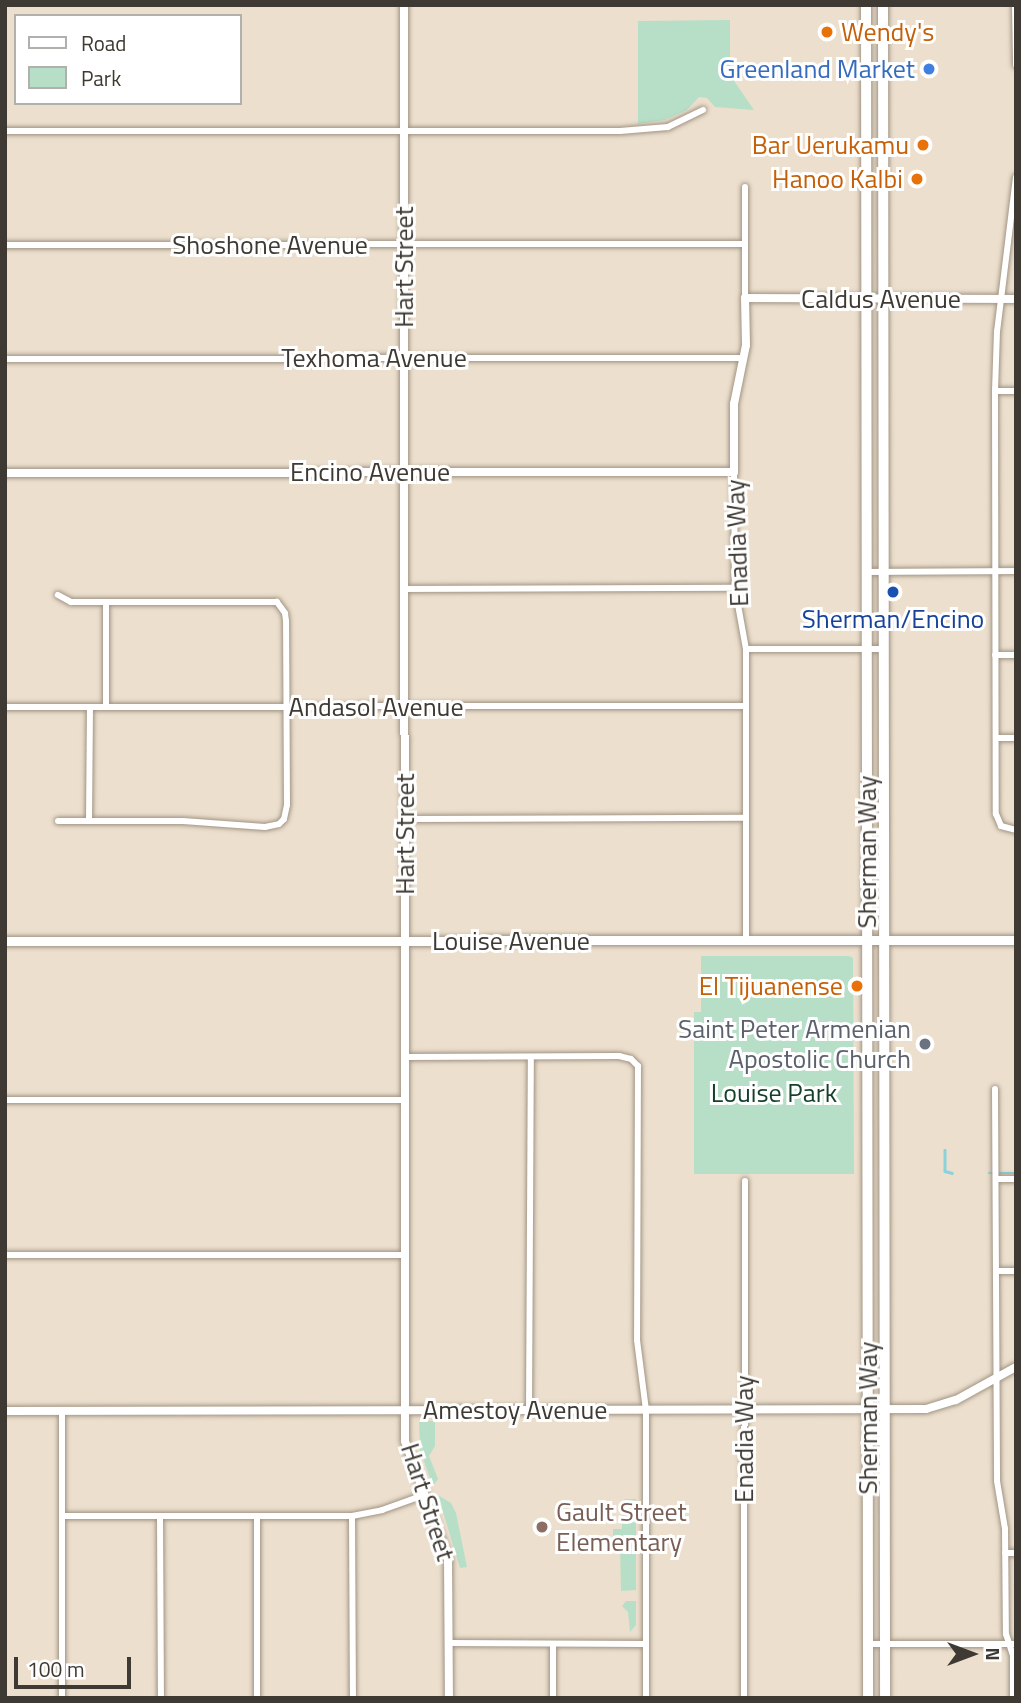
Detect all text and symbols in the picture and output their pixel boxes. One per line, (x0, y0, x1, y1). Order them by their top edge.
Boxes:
legend (14, 14, 242, 105)
place label: Wendy's (841, 16, 934, 48)
marker: Wendy's (819, 24, 835, 40)
text: Road (81, 27, 126, 59)
place label: Greenland Market (719, 53, 915, 85)
marker: Greenland Market (921, 61, 937, 77)
text: Park (81, 62, 121, 94)
place label: Bar Uerukamu (752, 129, 909, 161)
marker: Bar Uerukamu (915, 137, 931, 153)
place label: Hanoo Kalbi (772, 163, 903, 195)
marker: Hanoo Kalbi (909, 171, 925, 187)
street label: Hart Street (388, 206, 420, 328)
street label: Shoshone Avenue (172, 229, 368, 261)
street label: Caldus Avenue (801, 283, 961, 315)
street label: Texhoma Avenue (281, 342, 467, 374)
street label: Encino Avenue (290, 456, 450, 488)
street label: Enadia Way (719, 479, 755, 607)
marker: Sherman/Encino (885, 584, 901, 600)
place label: Sherman/Encino (802, 603, 984, 635)
street label: Andasol Avenue (288, 691, 464, 723)
street label: Hart Street (389, 773, 421, 895)
street label: Sherman Way (851, 776, 883, 928)
street label: Louise Avenue (432, 925, 590, 957)
place label: El Tijuanense (699, 970, 843, 1002)
marker: El Tijuanense (849, 978, 865, 994)
place label: Saint Peter Armenian Apostolic Church (678, 1013, 911, 1074)
marker: Saint Peter Armenian Apostolic Church (917, 1036, 933, 1052)
park label: Louise Park (711, 1077, 837, 1109)
street label: Sherman Way (852, 1342, 884, 1494)
street label: Enadia Way (728, 1375, 760, 1503)
street label: Amestoy Avenue (423, 1394, 607, 1426)
street label: Hart Street (394, 1439, 462, 1565)
place label: Gault Street Elementary (556, 1496, 687, 1558)
marker: Gault Street Elementary (534, 1519, 550, 1535)
north arrow (937, 1619, 1007, 1689)
scale bar (18, 1644, 135, 1688)
text: N (979, 1647, 1008, 1661)
text: 100 m (27, 1653, 84, 1685)

